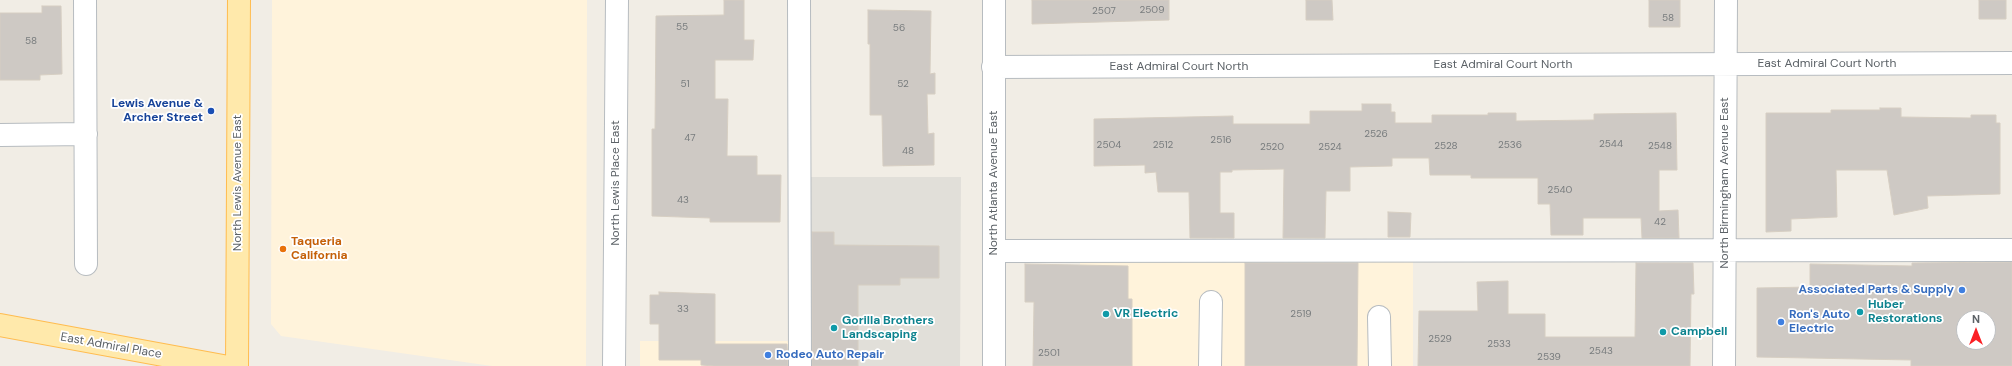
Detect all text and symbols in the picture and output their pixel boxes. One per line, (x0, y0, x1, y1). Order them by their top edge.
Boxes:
house number: 2509 (1140, 4, 1164, 16)
house number: 2507 (1092, 5, 1116, 17)
house number: 58 (1662, 12, 1674, 24)
house number: 55 (676, 21, 688, 33)
house number: 56 (893, 22, 905, 34)
house number: 58 (25, 35, 37, 47)
street label: East Admiral Court North (1758, 57, 1896, 71)
street label: East Admiral Court North (1434, 58, 1572, 72)
street label: East Admiral Court North (1110, 60, 1248, 74)
house number: 51 (680, 78, 690, 90)
house number: 52 (897, 78, 909, 90)
place label: Lewis Avenue & Archer Street (111, 97, 203, 125)
street label: North Birmingham Avenue East (1718, 97, 1732, 269)
marker: Lewis Avenue & Archer Street (206, 106, 216, 116)
street label: North Atlanta Avenue East (987, 110, 1001, 256)
street label: North Lewis Avenue East (231, 115, 245, 251)
street label: North Lewis Place East (609, 120, 623, 246)
house number: 2526 (1364, 128, 1388, 140)
house number: 47 (684, 132, 696, 144)
house number: 2516 (1210, 134, 1232, 146)
house number: 2544 (1599, 138, 1623, 150)
house number: 2504 (1097, 139, 1121, 151)
house number: 2512 (1153, 139, 1173, 151)
house number: 2536 (1498, 139, 1522, 151)
house number: 2528 (1434, 140, 1458, 152)
house number: 2548 (1648, 140, 1672, 152)
house number: 2520 (1260, 141, 1284, 153)
house number: 2524 (1318, 141, 1342, 153)
house number: 48 (902, 145, 914, 157)
house number: 2540 (1548, 184, 1572, 196)
house number: 43 (677, 194, 689, 206)
house number: 42 (1654, 216, 1666, 228)
place label: Taqueria California (291, 235, 348, 263)
marker: Taqueria California (278, 244, 288, 254)
place label: Associated Parts & Supply (1799, 283, 1954, 297)
marker: Associated Parts & Supply (1957, 285, 1967, 295)
place label: Huber Restorations (1868, 298, 1942, 326)
house number: 33 (677, 303, 689, 315)
place label: VR Electric (1114, 307, 1178, 321)
marker: Huber Restorations (1855, 307, 1865, 317)
house number: 2519 (1290, 308, 1312, 320)
place label: Ron's Auto Electric (1789, 308, 1850, 336)
marker: VR Electric (1101, 309, 1111, 319)
north arrow (1956, 310, 1996, 350)
text: N (1972, 312, 1980, 326)
place label: Gorilla Brothers Landscaping (842, 314, 934, 342)
marker: Ron's Auto Electric (1776, 317, 1786, 327)
marker: Gorilla Brothers Landscaping (829, 323, 839, 333)
place label: Campbell (1671, 325, 1728, 339)
marker: Campbell (1658, 327, 1668, 337)
street label: East Admiral Place (59, 330, 163, 362)
house number: 2529 (1428, 333, 1452, 345)
house number: 2533 (1487, 338, 1511, 350)
house number: 2543 (1589, 345, 1613, 357)
house number: 2501 (1038, 347, 1060, 359)
place label: Rodeo Auto Repair (776, 348, 884, 362)
marker: Rodeo Auto Repair (763, 350, 773, 360)
house number: 2539 (1537, 351, 1561, 363)

